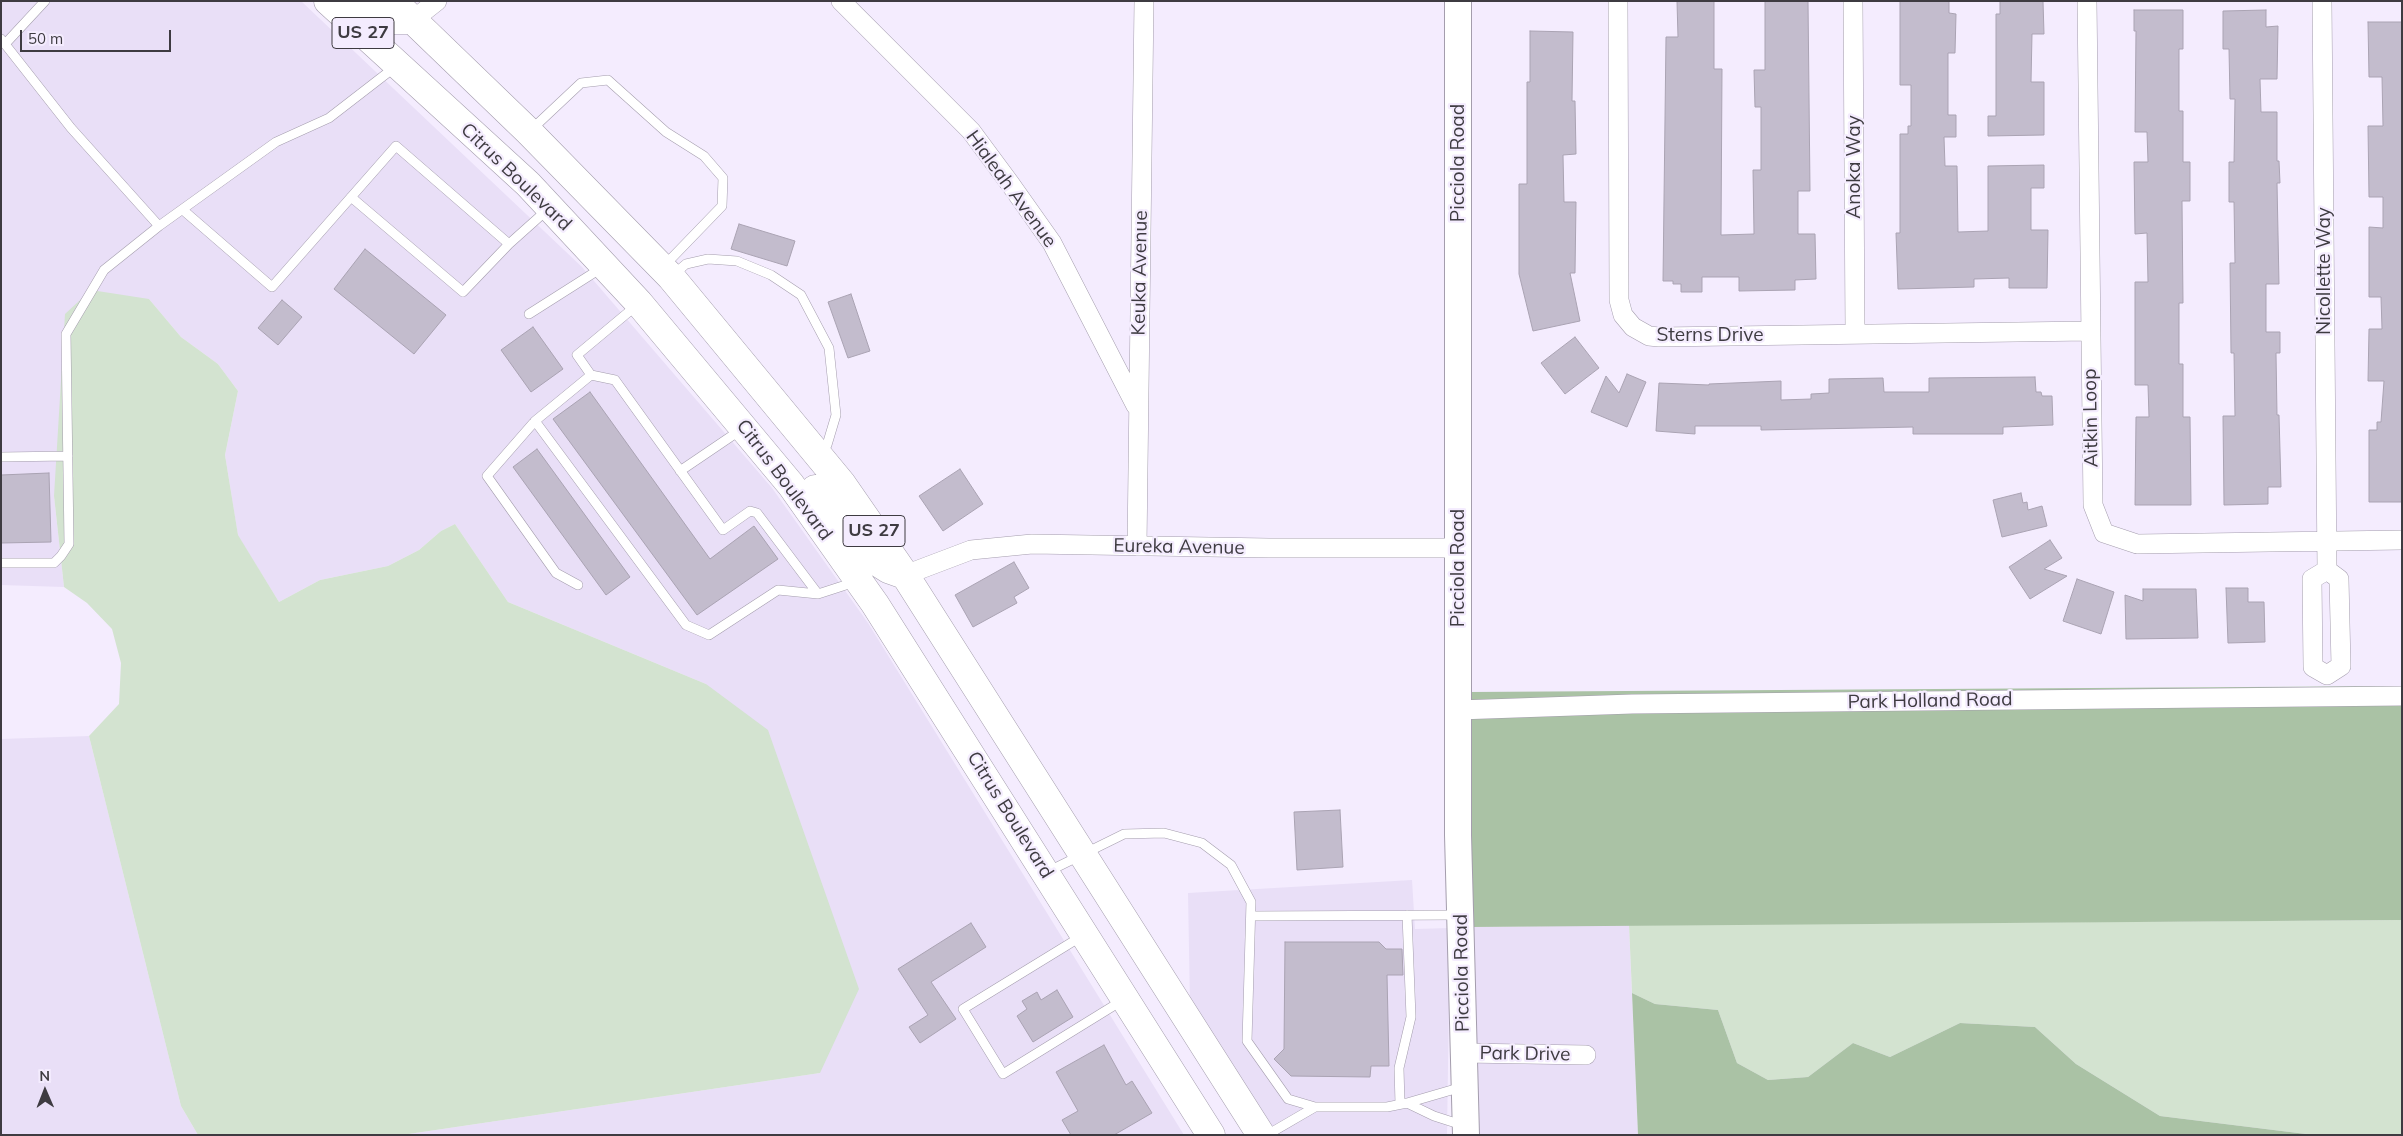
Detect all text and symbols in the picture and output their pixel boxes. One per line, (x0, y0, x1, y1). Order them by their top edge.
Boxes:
road number: US 27 (332, 17, 394, 48)
scale bar (22, 20, 174, 52)
text: 50 m (28, 29, 63, 48)
street label: Picciola Road (1447, 104, 1469, 222)
street label: Anoka Way (1843, 115, 1865, 219)
street label: Citrus Boulevard (456, 118, 576, 236)
street label: Hialeah Avenue (961, 126, 1061, 252)
street label: Nicollette Way (2313, 207, 2335, 335)
street label: Keuka Avenue (1128, 210, 1152, 336)
street label: Sterns Drive (1656, 324, 1764, 346)
street label: Aitkin Loop (2079, 368, 2103, 468)
street label: Citrus Boulevard (731, 415, 837, 545)
street label: Picciola Road (1447, 509, 1469, 627)
road number: US 27 (843, 516, 905, 546)
street label: Eureka Avenue (1113, 534, 1245, 560)
street label: Park Holland Road (1847, 688, 2013, 714)
street label: Citrus Boulevard (962, 747, 1058, 883)
street label: Picciola Road (1450, 914, 1474, 1032)
street label: Park Drive (1479, 1042, 1571, 1066)
north arrow (20, 1066, 70, 1116)
text: N (39, 1067, 50, 1085)

